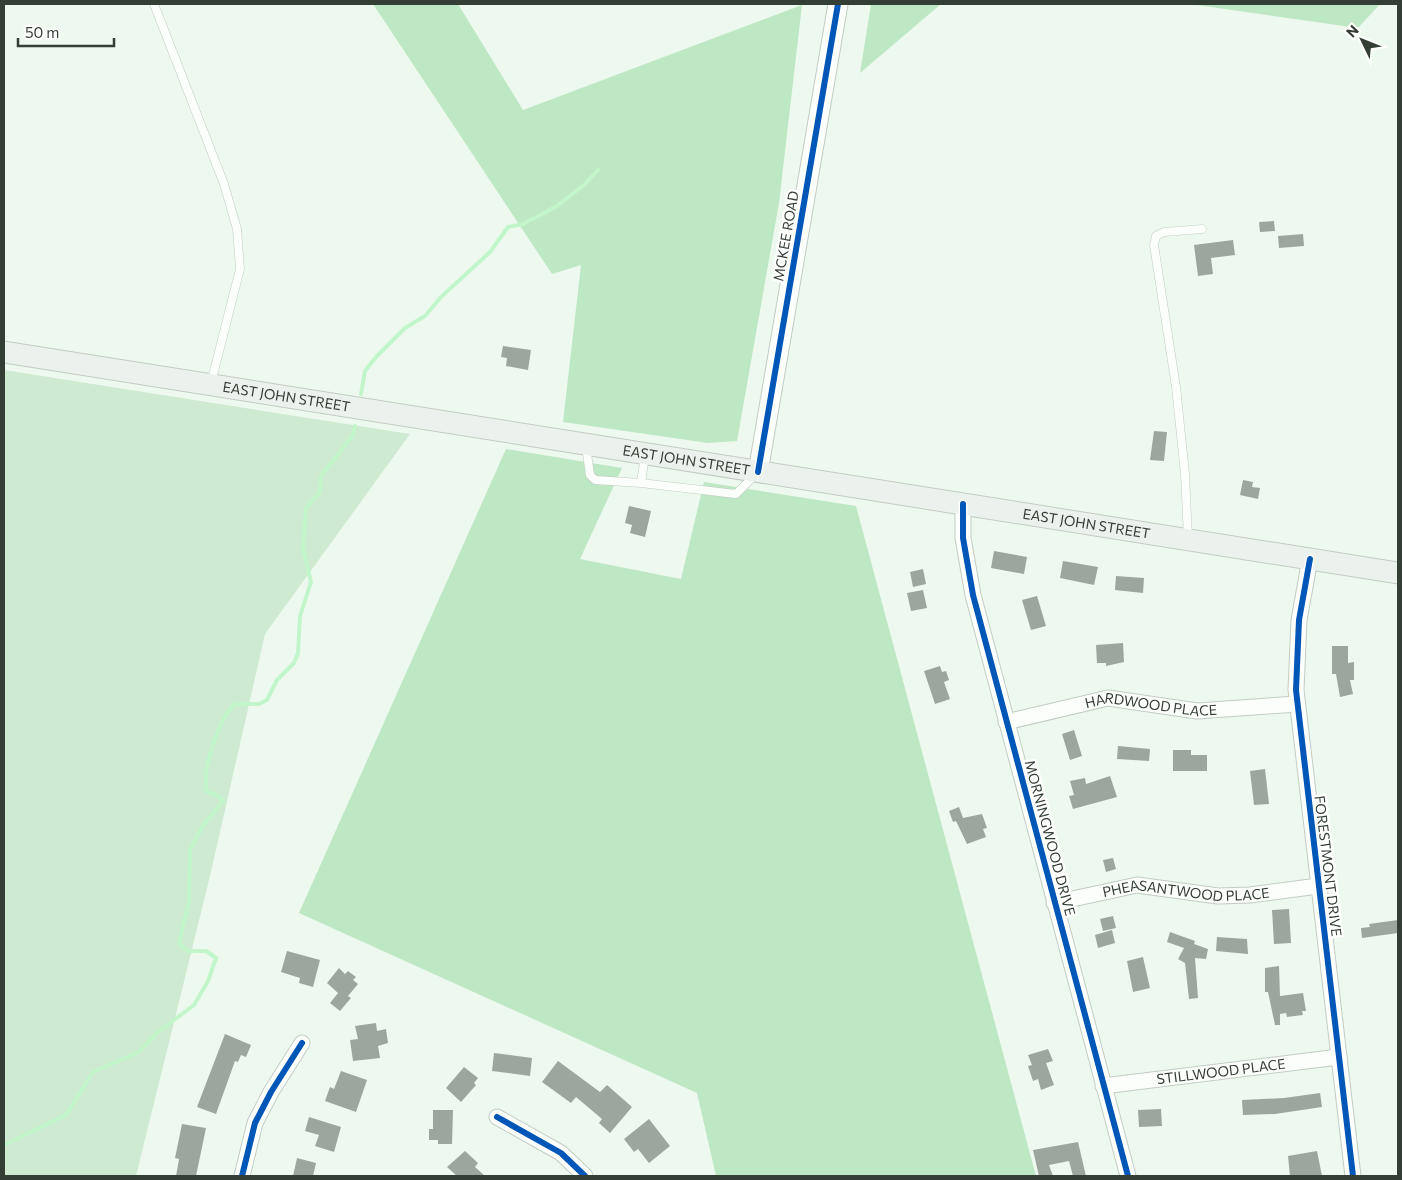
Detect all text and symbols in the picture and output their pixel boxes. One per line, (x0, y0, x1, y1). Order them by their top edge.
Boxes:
scale bar (18, 15, 114, 47)
north arrow (1337, 15, 1387, 65)
text: N (1342, 21, 1362, 40)
text: 50 m (25, 23, 59, 41)
street label: MCKEE ROAD (769, 189, 802, 282)
street label: EAST JOHN STREET (222, 378, 352, 415)
street label: EAST JOHN STREET (622, 441, 752, 478)
street label: EAST JOHN STREET (1022, 505, 1152, 542)
street label: HARDWOOD PLACE (1083, 689, 1217, 719)
street label: MORNINGWOOD DRIVE (1021, 758, 1079, 918)
street label: FORESTMONT DRIVE (1311, 794, 1346, 937)
street label: PHEASANTWOOD PLACE (1101, 876, 1270, 905)
street label: STILLWOOD PLACE (1156, 1055, 1286, 1087)

